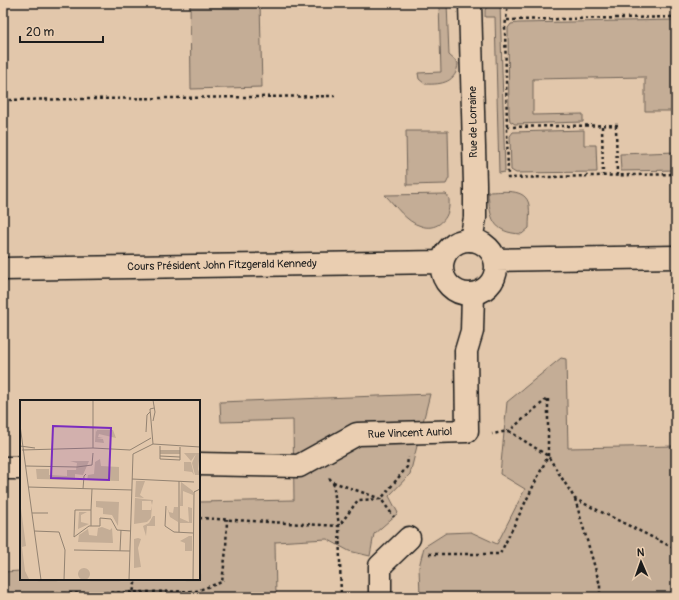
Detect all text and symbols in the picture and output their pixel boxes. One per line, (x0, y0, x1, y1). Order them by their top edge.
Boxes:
scale bar (20, 18, 103, 44)
text: 20 m (26, 25, 55, 40)
street label: Rue de Lorraine (466, 86, 480, 158)
street label: Cours Président John Fitzgerald Kennedy (127, 257, 317, 273)
inset map (20, 400, 200, 580)
street label: Rue Vincent Auriol (367, 425, 453, 441)
north arrow (621, 542, 661, 582)
text: N (637, 546, 645, 559)

